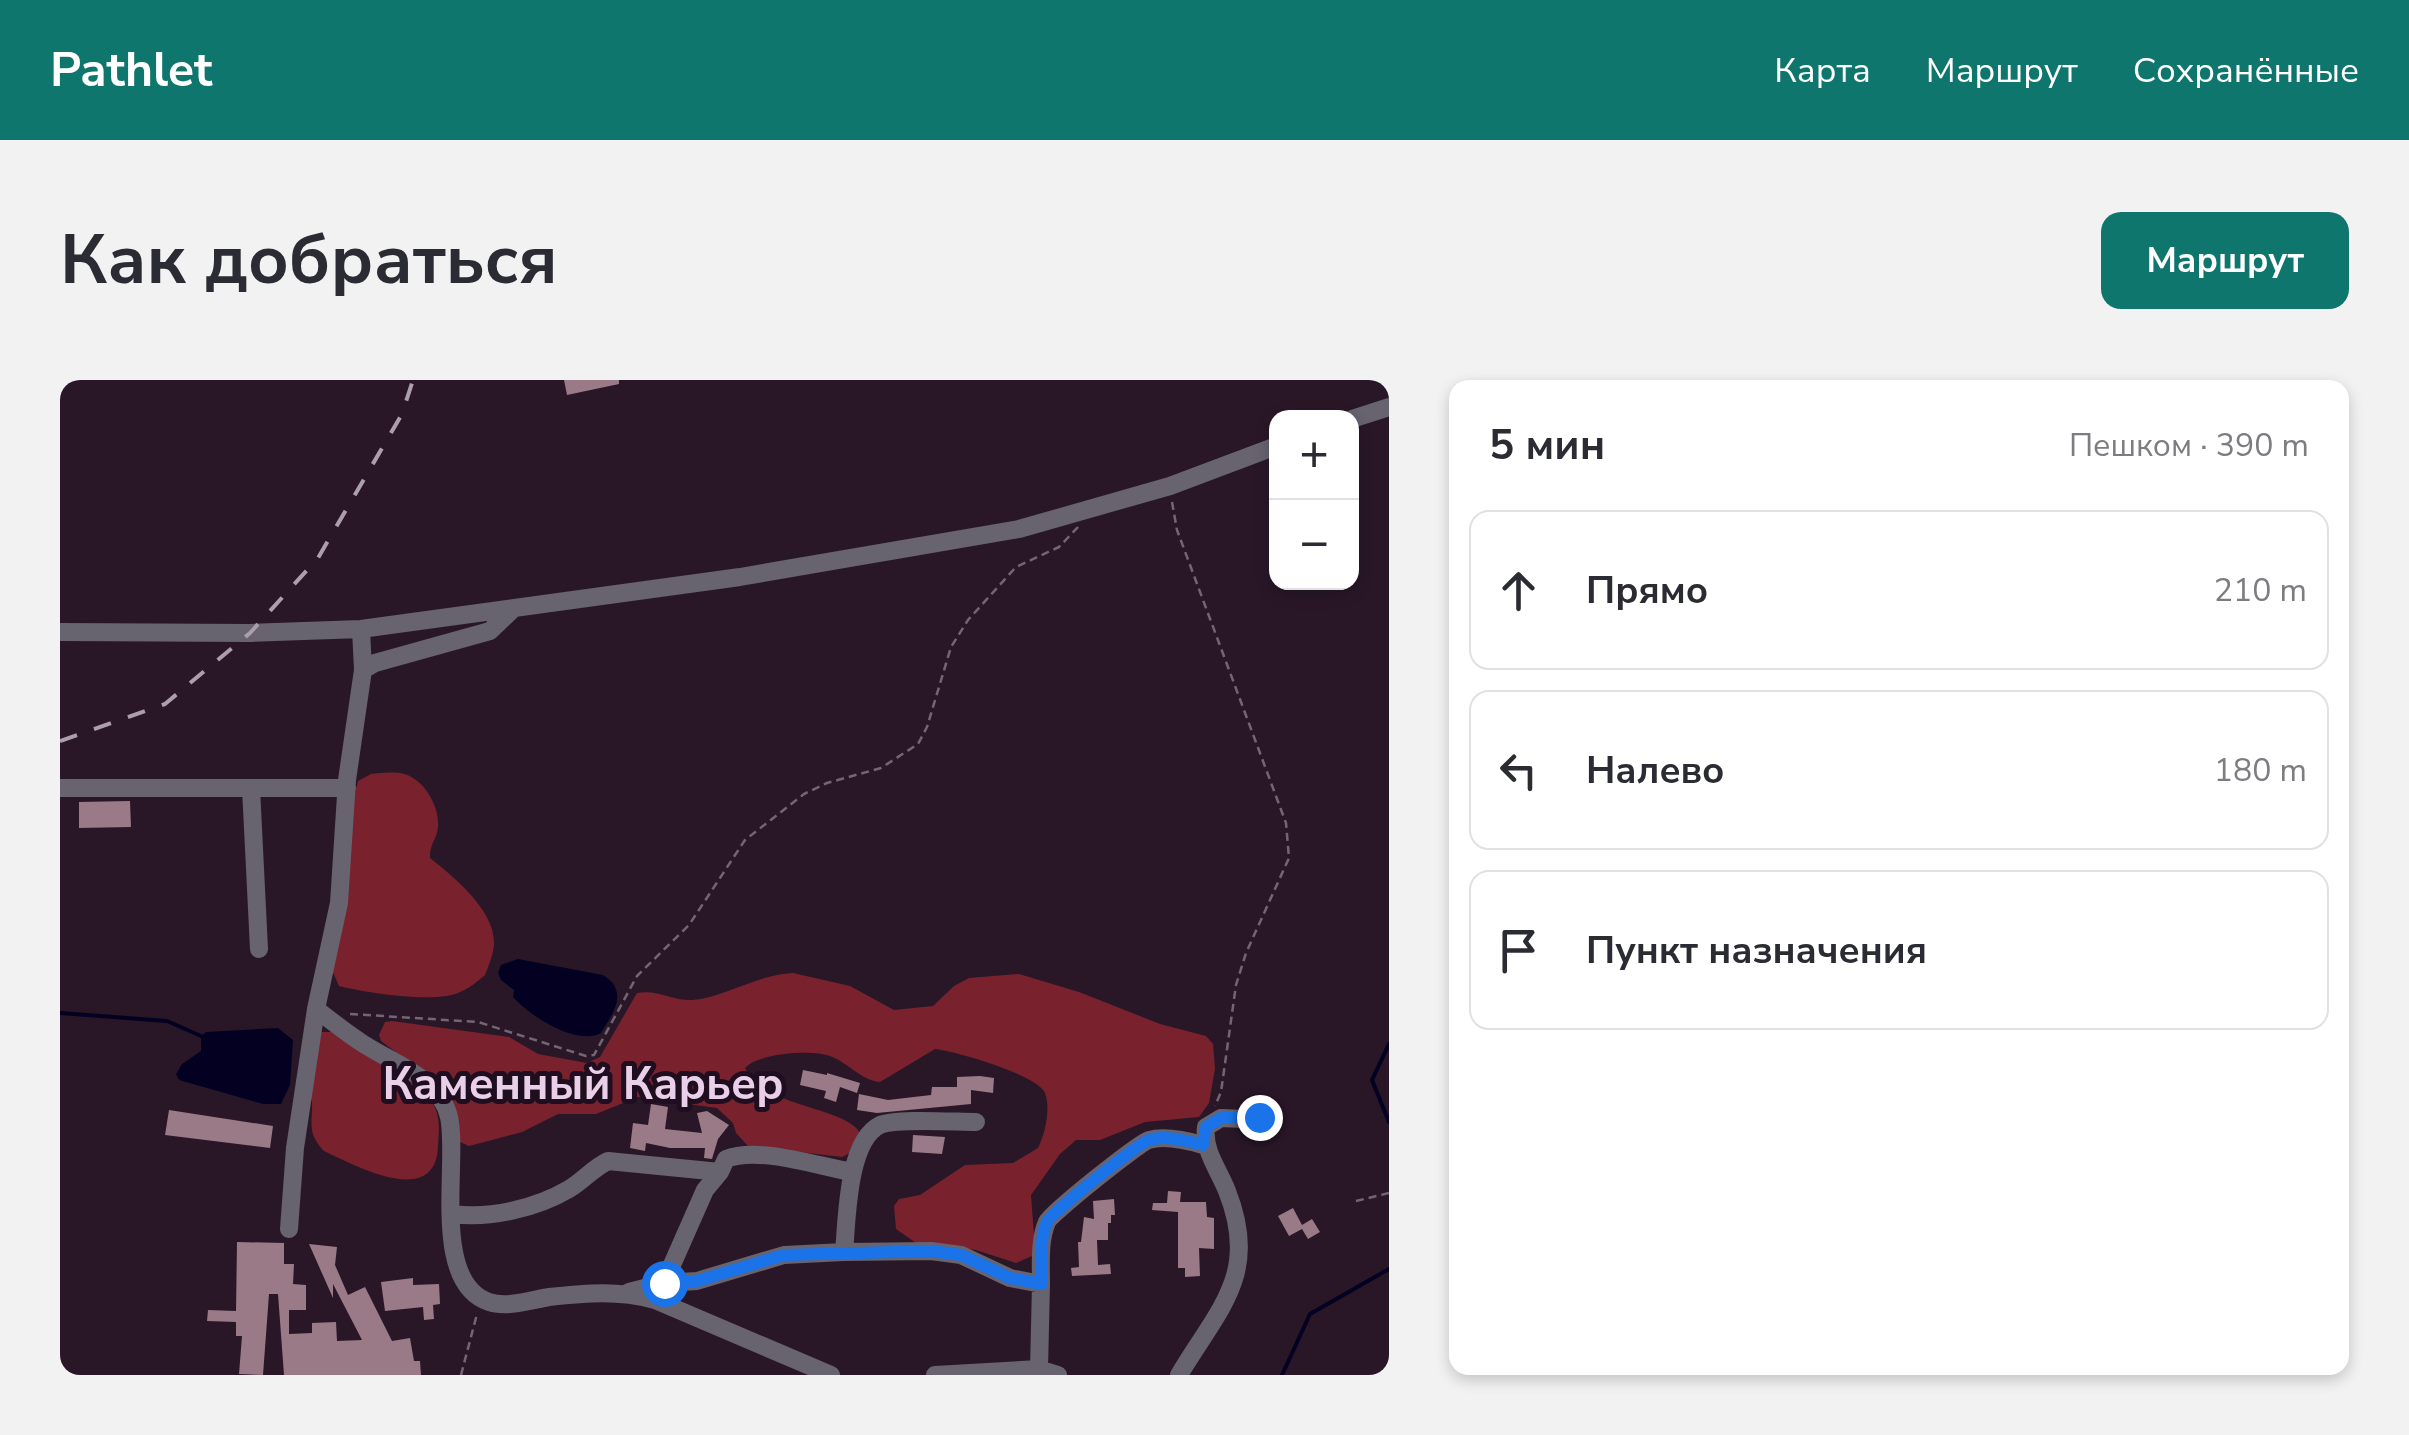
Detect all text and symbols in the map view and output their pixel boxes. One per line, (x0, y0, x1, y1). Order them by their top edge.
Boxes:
text: Pathlet (50, 37, 212, 103)
text: Карта (1774, 47, 1871, 94)
text: Маршрут (1926, 47, 2078, 94)
text: Сохранённые (2133, 47, 2359, 94)
text: Как добраться (60, 212, 558, 308)
button: Маршрут (2101, 212, 2349, 309)
map controls (1269, 410, 1359, 590)
button: + (1269, 410, 1359, 500)
text: 5 мин (1489, 417, 1605, 474)
text: Пешком · 390 m (2069, 424, 2309, 467)
button: − (1269, 500, 1359, 590)
icon: ahead (1491, 563, 1546, 618)
text: Прямо (1586, 565, 1708, 616)
text: 210 m (2214, 569, 2307, 612)
icon: left (1491, 743, 1546, 798)
text: Налево (1586, 745, 1725, 796)
text: 180 m (2214, 749, 2307, 792)
icon: arrive (1491, 923, 1546, 978)
text: Пункт назначения (1586, 925, 1927, 976)
district label: Каменный Карьер (382, 1054, 784, 1115)
route end (1237, 1095, 1283, 1141)
route start (642, 1261, 688, 1307)

